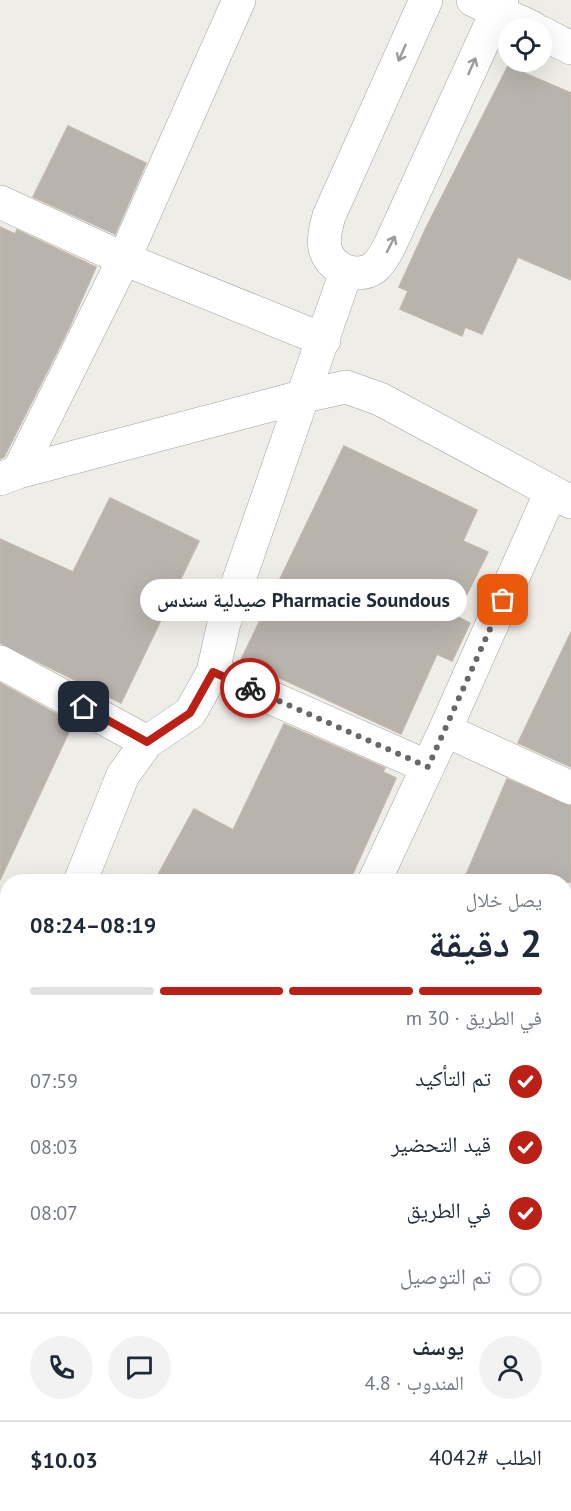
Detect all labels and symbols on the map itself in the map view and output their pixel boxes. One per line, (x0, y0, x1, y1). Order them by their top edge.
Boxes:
one-way arrow (396, 44, 407, 62)
one-way arrow (467, 58, 478, 76)
one-way arrow (386, 235, 397, 253)
pin (477, 574, 528, 625)
callout: Pharmacie Soundous صيدلية سندس (140, 579, 467, 621)
courier (220, 658, 280, 718)
pin (58, 681, 109, 732)

